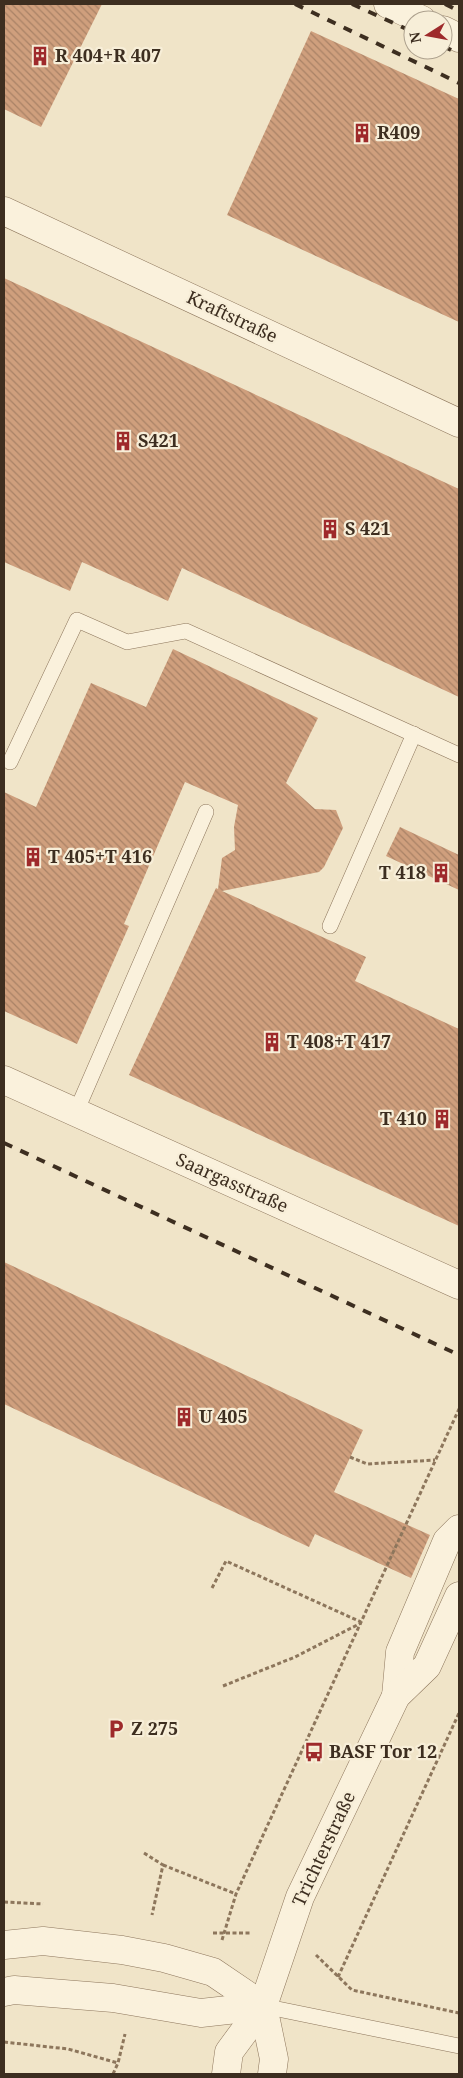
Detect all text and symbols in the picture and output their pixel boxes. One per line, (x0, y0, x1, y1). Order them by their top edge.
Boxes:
north arrow (403, 10, 453, 60)
text: N (404, 30, 425, 45)
place label: R 404+R 407 (55, 43, 161, 67)
building icon: R 404+R 407 (29, 45, 51, 67)
place label: R409 (377, 120, 420, 144)
building icon: R409 (351, 122, 373, 144)
street label: Kraftstraße (183, 285, 282, 348)
place label: S421 (138, 428, 179, 452)
building icon: S421 (112, 430, 134, 452)
place label: S 421 (345, 516, 391, 540)
building icon: S 421 (319, 518, 341, 540)
place label: T 405+T 416 (48, 844, 152, 868)
building icon: T 405+T 416 (22, 846, 44, 868)
place label: T 418 (379, 860, 426, 884)
building icon: T 418 (430, 862, 452, 884)
place label: T 408+T 417 (287, 1029, 391, 1053)
building icon: T 408+T 417 (261, 1031, 283, 1053)
place label: T 410 (380, 1106, 427, 1130)
building icon: T 410 (431, 1108, 453, 1130)
street label: Saargasstraße (172, 1147, 292, 1218)
place label: U 405 (199, 1404, 248, 1428)
building icon: U 405 (173, 1406, 195, 1428)
place label: Z 275 (131, 1716, 178, 1740)
parking icon: Z 275 (105, 1718, 127, 1740)
place label: BASF Tor 12 (329, 1739, 437, 1763)
bus stop icon: BASF Tor 12 (303, 1741, 325, 1763)
street label: Trichterstraße (286, 1787, 360, 1910)

